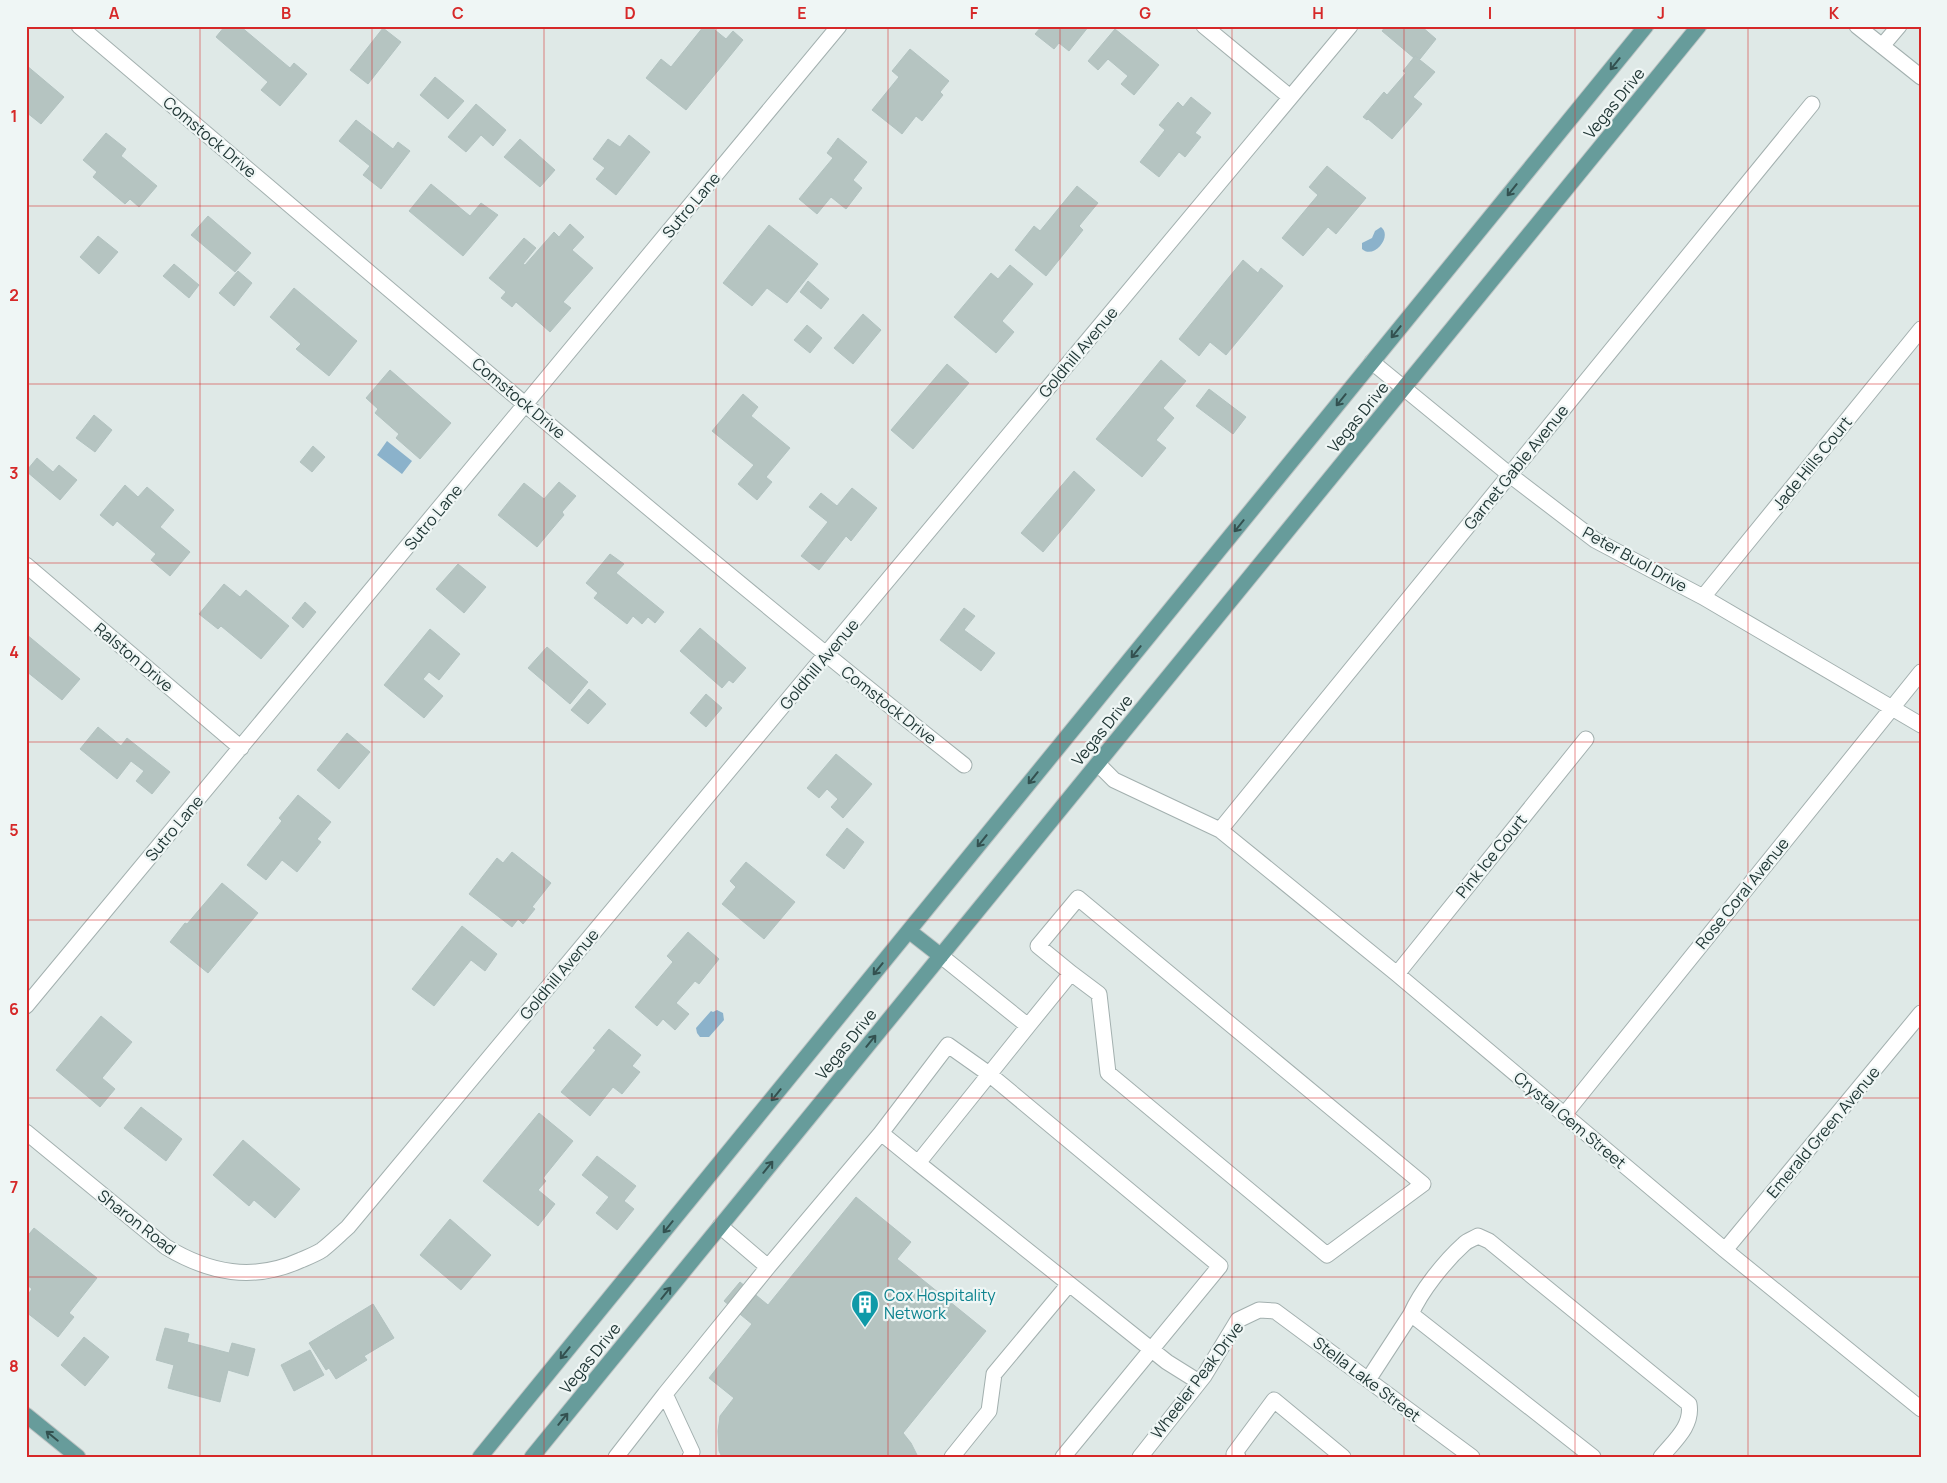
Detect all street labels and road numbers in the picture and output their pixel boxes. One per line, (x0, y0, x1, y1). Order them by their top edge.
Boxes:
street label: Vegas Drive (1579, 63, 1649, 143)
street label: Comstock Drive (159, 91, 261, 183)
street label: Sutro Lane (657, 167, 725, 243)
street label: Goldhill Avenue (1033, 302, 1123, 402)
street label: Comstock Drive (468, 352, 570, 444)
street label: Vegas Drive (1323, 377, 1393, 457)
street label: Garnet Gable Avenue (1459, 400, 1573, 534)
street label: Jade Hills Court (1767, 412, 1857, 514)
street label: Sutro Lane (399, 479, 467, 555)
street label: Peter Buol Drive (1579, 521, 1691, 597)
street label: Goldhill Avenue (774, 614, 864, 714)
street label: Ralston Drive (90, 617, 178, 697)
street label: Comstock Drive (837, 661, 941, 749)
street label: Vegas Drive (1067, 690, 1137, 770)
street label: Sutro Lane (140, 790, 208, 866)
street label: Pink Ice Court (1450, 810, 1532, 902)
street label: Rose Coral Avenue (1690, 833, 1794, 953)
street label: Goldhill Avenue (514, 924, 604, 1024)
street label: Vegas Drive (811, 1004, 881, 1084)
street label: Emerald Green Avenue (1761, 1062, 1885, 1202)
street label: Crystal Gem Street (1509, 1066, 1631, 1174)
street label: Sharon Road (93, 1184, 181, 1260)
street label: Wheeler Peak Drive (1146, 1317, 1248, 1443)
street label: Vegas Drive (555, 1318, 625, 1398)
street label: Stella Lake Street (1309, 1331, 1425, 1427)

